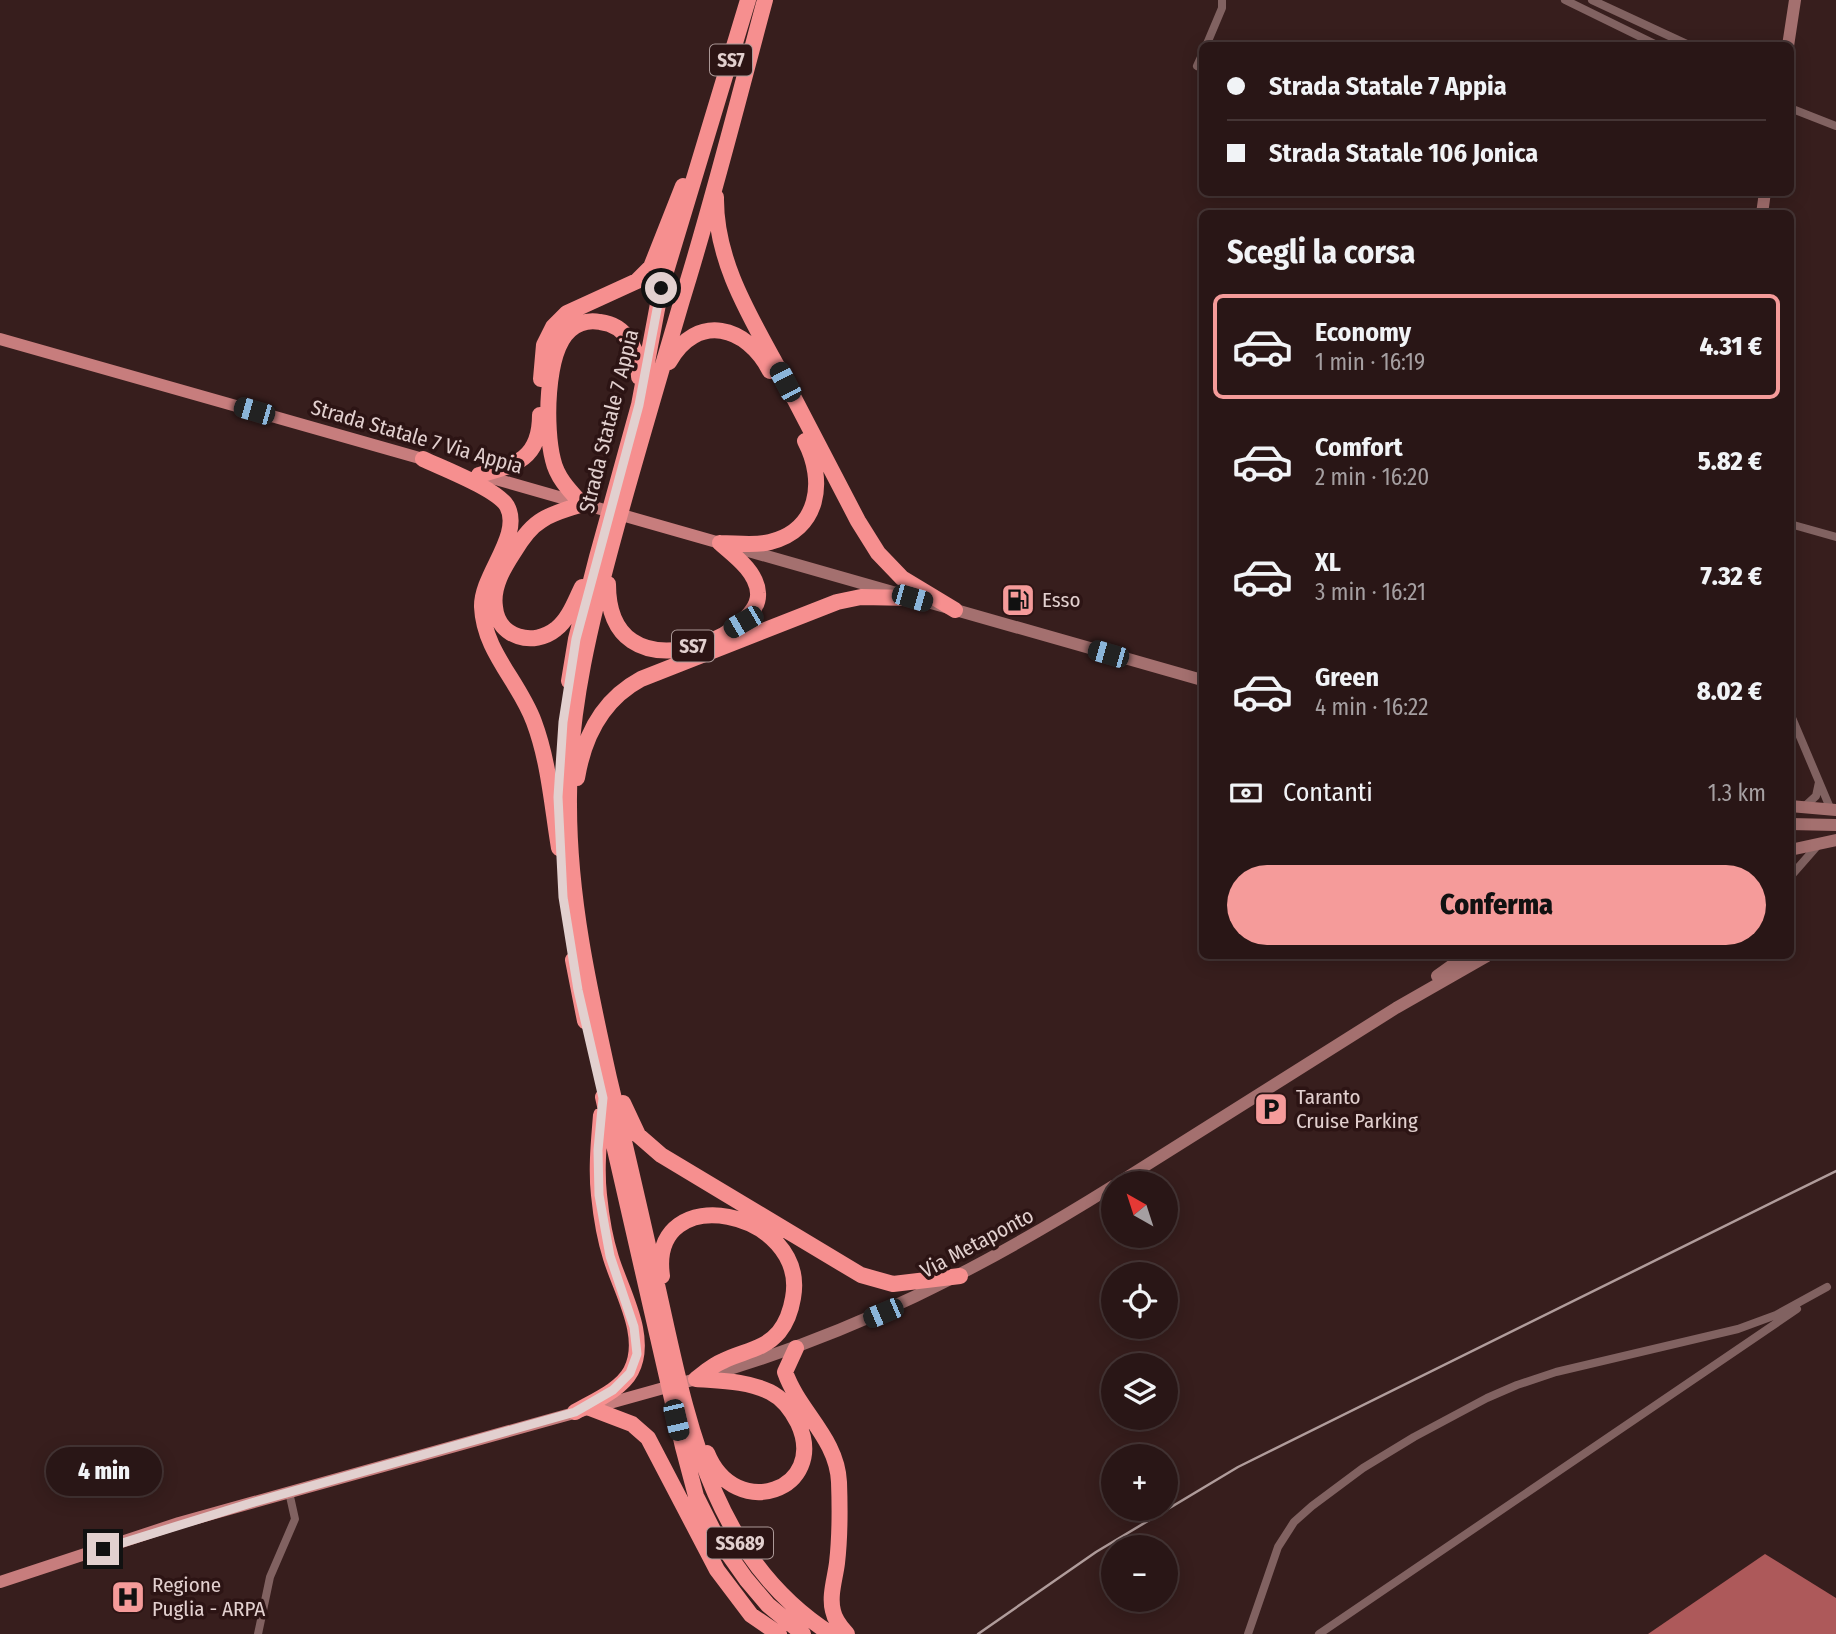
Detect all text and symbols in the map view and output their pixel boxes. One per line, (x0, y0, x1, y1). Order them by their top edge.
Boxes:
road number: SS7 (710, 44, 752, 76)
text: Strada Statale 7 Appia (1269, 71, 1507, 102)
text: Strada Statale 106 Jonica (1269, 138, 1538, 169)
text: Scegli la corsa (1227, 233, 1415, 271)
route start (645, 272, 677, 304)
icon: car (1231, 315, 1294, 378)
text: Economy (1315, 317, 1411, 348)
street label: Strada Statale 7 Appia (574, 327, 644, 515)
text: 4.31 € (1699, 331, 1762, 362)
text: 1 min · 16:19 (1315, 348, 1425, 376)
car (766, 359, 805, 405)
street label: Strada Statale 7 Via Appia (308, 394, 526, 480)
car (231, 395, 278, 427)
icon: car (1231, 430, 1294, 493)
text: Comfort (1315, 432, 1403, 463)
text: 5.82 € (1698, 446, 1762, 477)
text: 2 min · 16:20 (1315, 463, 1429, 491)
icon: car (1231, 545, 1294, 608)
text: XL (1315, 547, 1341, 578)
text: 7.32 € (1701, 561, 1762, 592)
text: 3 min · 16:21 (1315, 578, 1426, 606)
fuel station icon: Esso (999, 581, 1037, 619)
car (889, 582, 936, 614)
place label: Esso (1042, 587, 1081, 613)
car (720, 602, 767, 642)
road number: SS7 (672, 631, 714, 662)
car (1085, 638, 1132, 670)
icon: car (1231, 660, 1294, 723)
text: Green (1315, 662, 1379, 693)
text: 8.02 € (1697, 676, 1762, 707)
text: 4 min · 16:22 (1315, 693, 1428, 721)
icon: cash (1227, 774, 1265, 812)
text: Contanti (1283, 777, 1373, 808)
text: 1.3 km (1708, 779, 1766, 807)
button: Conferma (1227, 865, 1766, 945)
place label: Taranto Cruise Parking (1296, 1084, 1418, 1134)
parking icon: Taranto Cruise Parking (1252, 1090, 1290, 1128)
north arrow (1101, 1171, 1178, 1248)
map controls (1101, 1171, 1178, 1612)
street label: Via Metaponto (916, 1202, 1038, 1284)
button: locate (1101, 1262, 1178, 1339)
car (860, 1295, 907, 1331)
button: layers (1101, 1353, 1178, 1430)
car (662, 1397, 691, 1443)
button: + (1101, 1444, 1178, 1521)
callout: 4 min (45, 1448, 161, 1496)
text: 4 min (78, 1457, 130, 1485)
road number: SS689 (707, 1527, 773, 1558)
route end (87, 1533, 119, 1565)
button: − (1101, 1535, 1178, 1612)
place label: Regione Puglia - ARPA (152, 1572, 265, 1622)
hospital icon: Regione Puglia - ARPA (109, 1578, 147, 1616)

